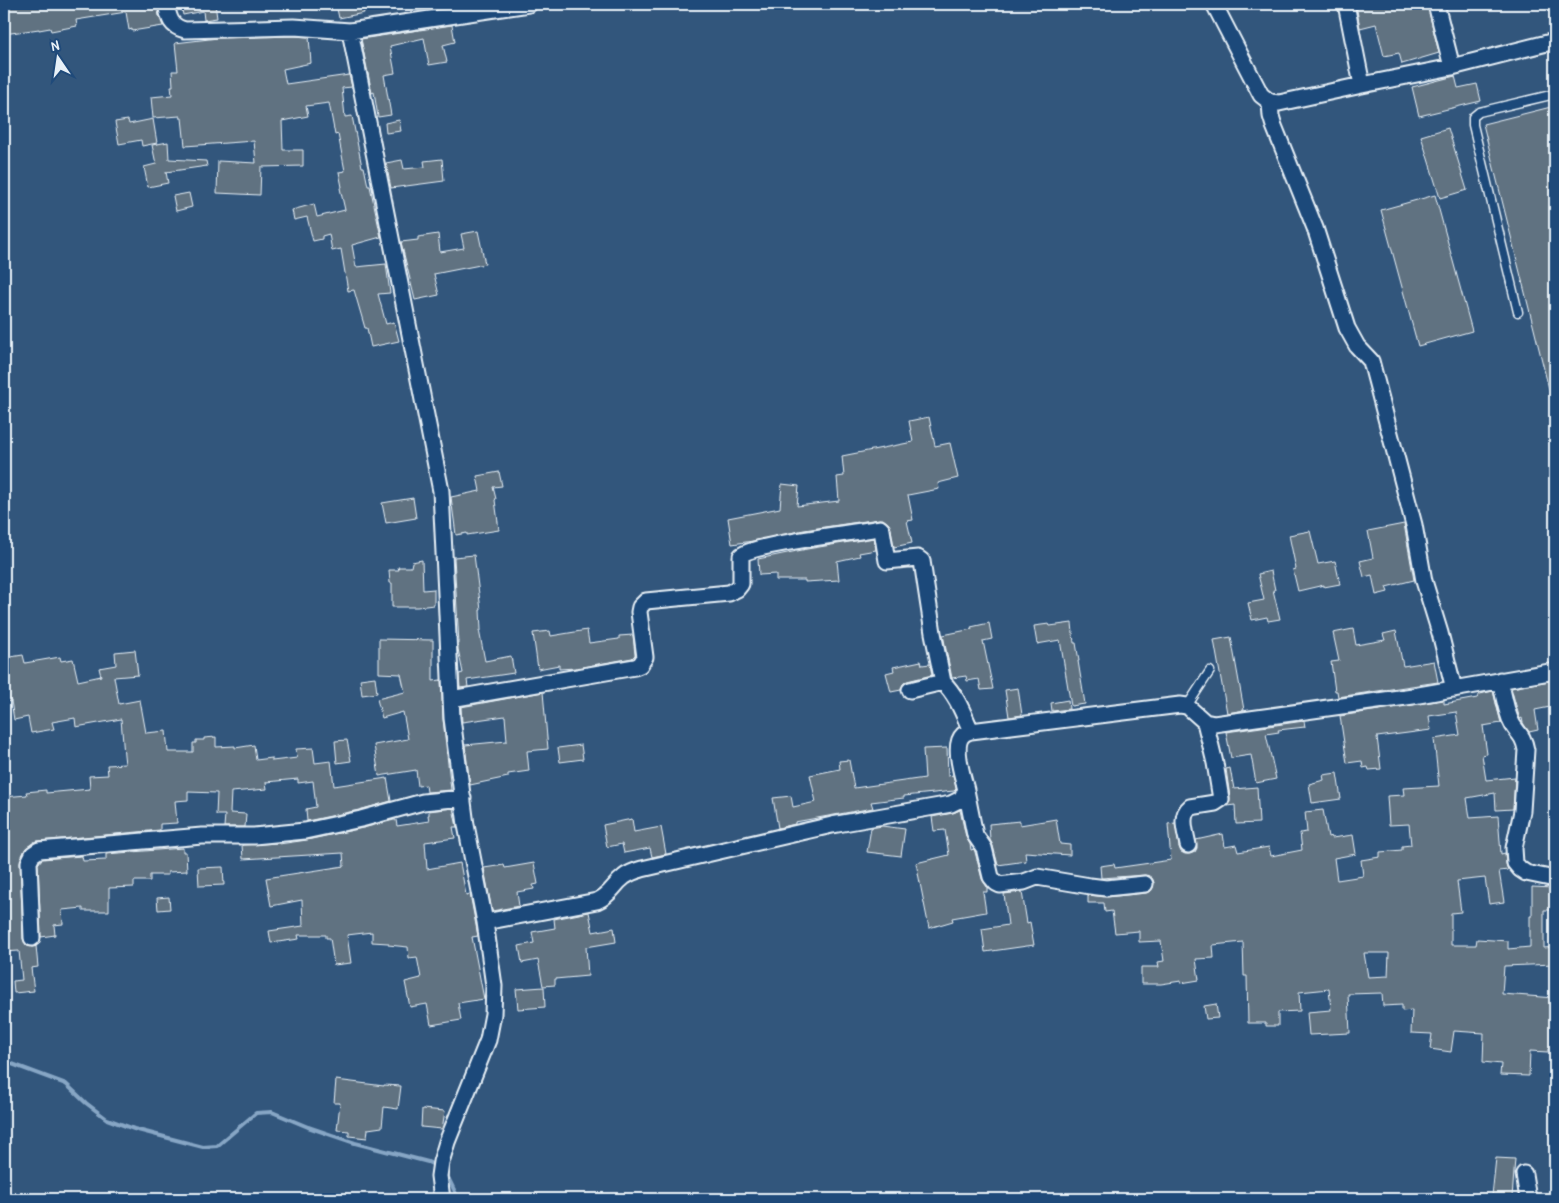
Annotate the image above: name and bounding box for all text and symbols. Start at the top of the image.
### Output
north arrow [32,32,82,82]
text: N [49,35,61,55]

